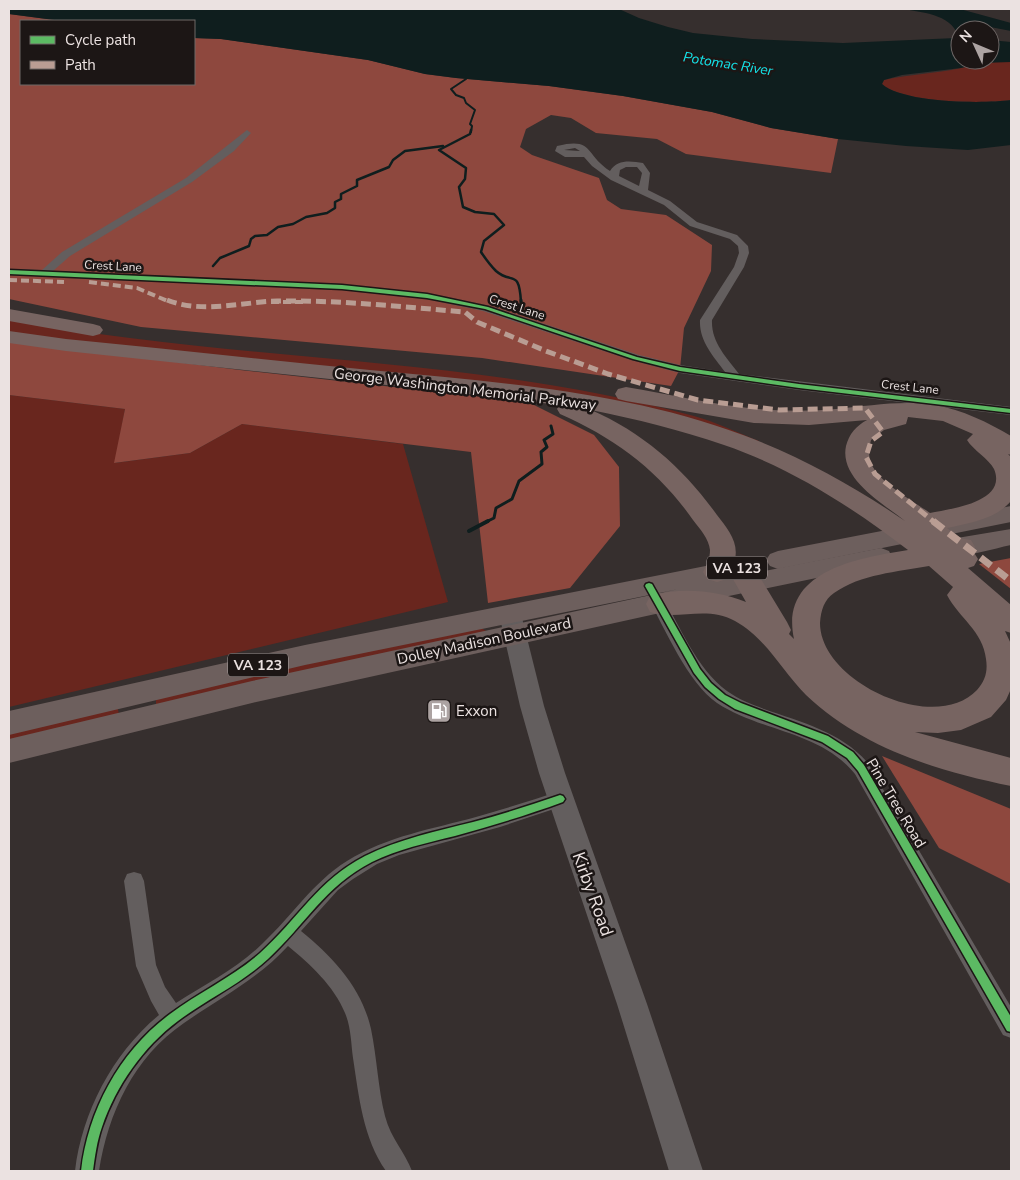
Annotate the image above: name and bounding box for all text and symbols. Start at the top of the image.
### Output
legend [20,20,195,85]
north arrow [950,20,1000,70]
text: N [956,26,976,47]
text: Cycle path [65,30,136,50]
water label: Potomac River [682,48,775,81]
text: Path [65,55,96,75]
street label: Crest Lane [84,256,142,276]
street label: Crest Lane [487,290,547,324]
street label: George Washington Memorial Parkway [333,363,598,415]
street label: Crest Lane [880,376,940,398]
road number: VA 123 [707,556,767,580]
street label: Dolley Madison Boulevard [395,613,573,669]
road number: VA 123 [228,654,288,676]
fuel station icon: Exxon [426,698,452,724]
place label: Exxon [456,701,497,721]
street label: Pine Tree Road [861,754,931,852]
street label: Kirby Road [567,849,619,939]

